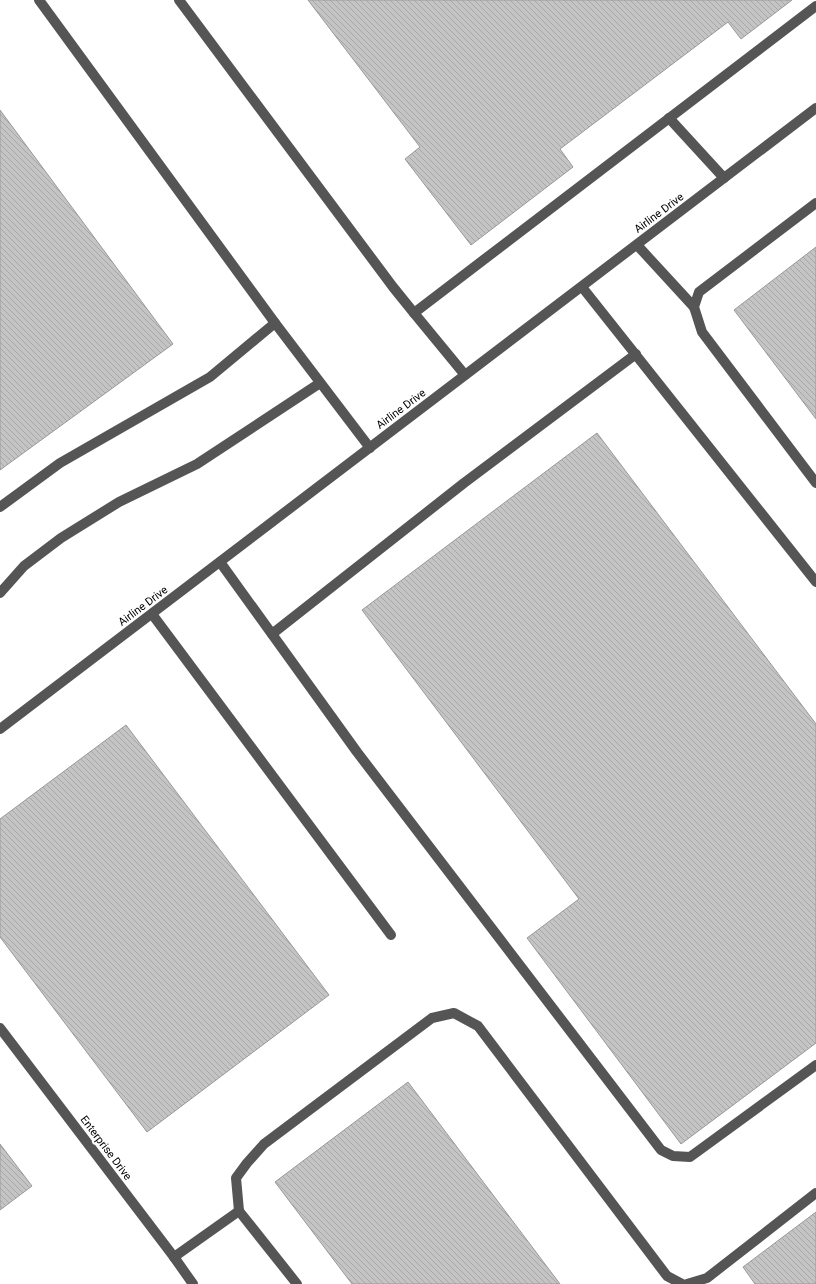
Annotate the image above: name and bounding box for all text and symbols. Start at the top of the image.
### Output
street label: Airline Drive [632,190,686,236]
street label: Airline Drive [374,386,428,432]
street label: Airline Drive [116,583,170,629]
street label: Enterprise Drive [78,1113,134,1183]

